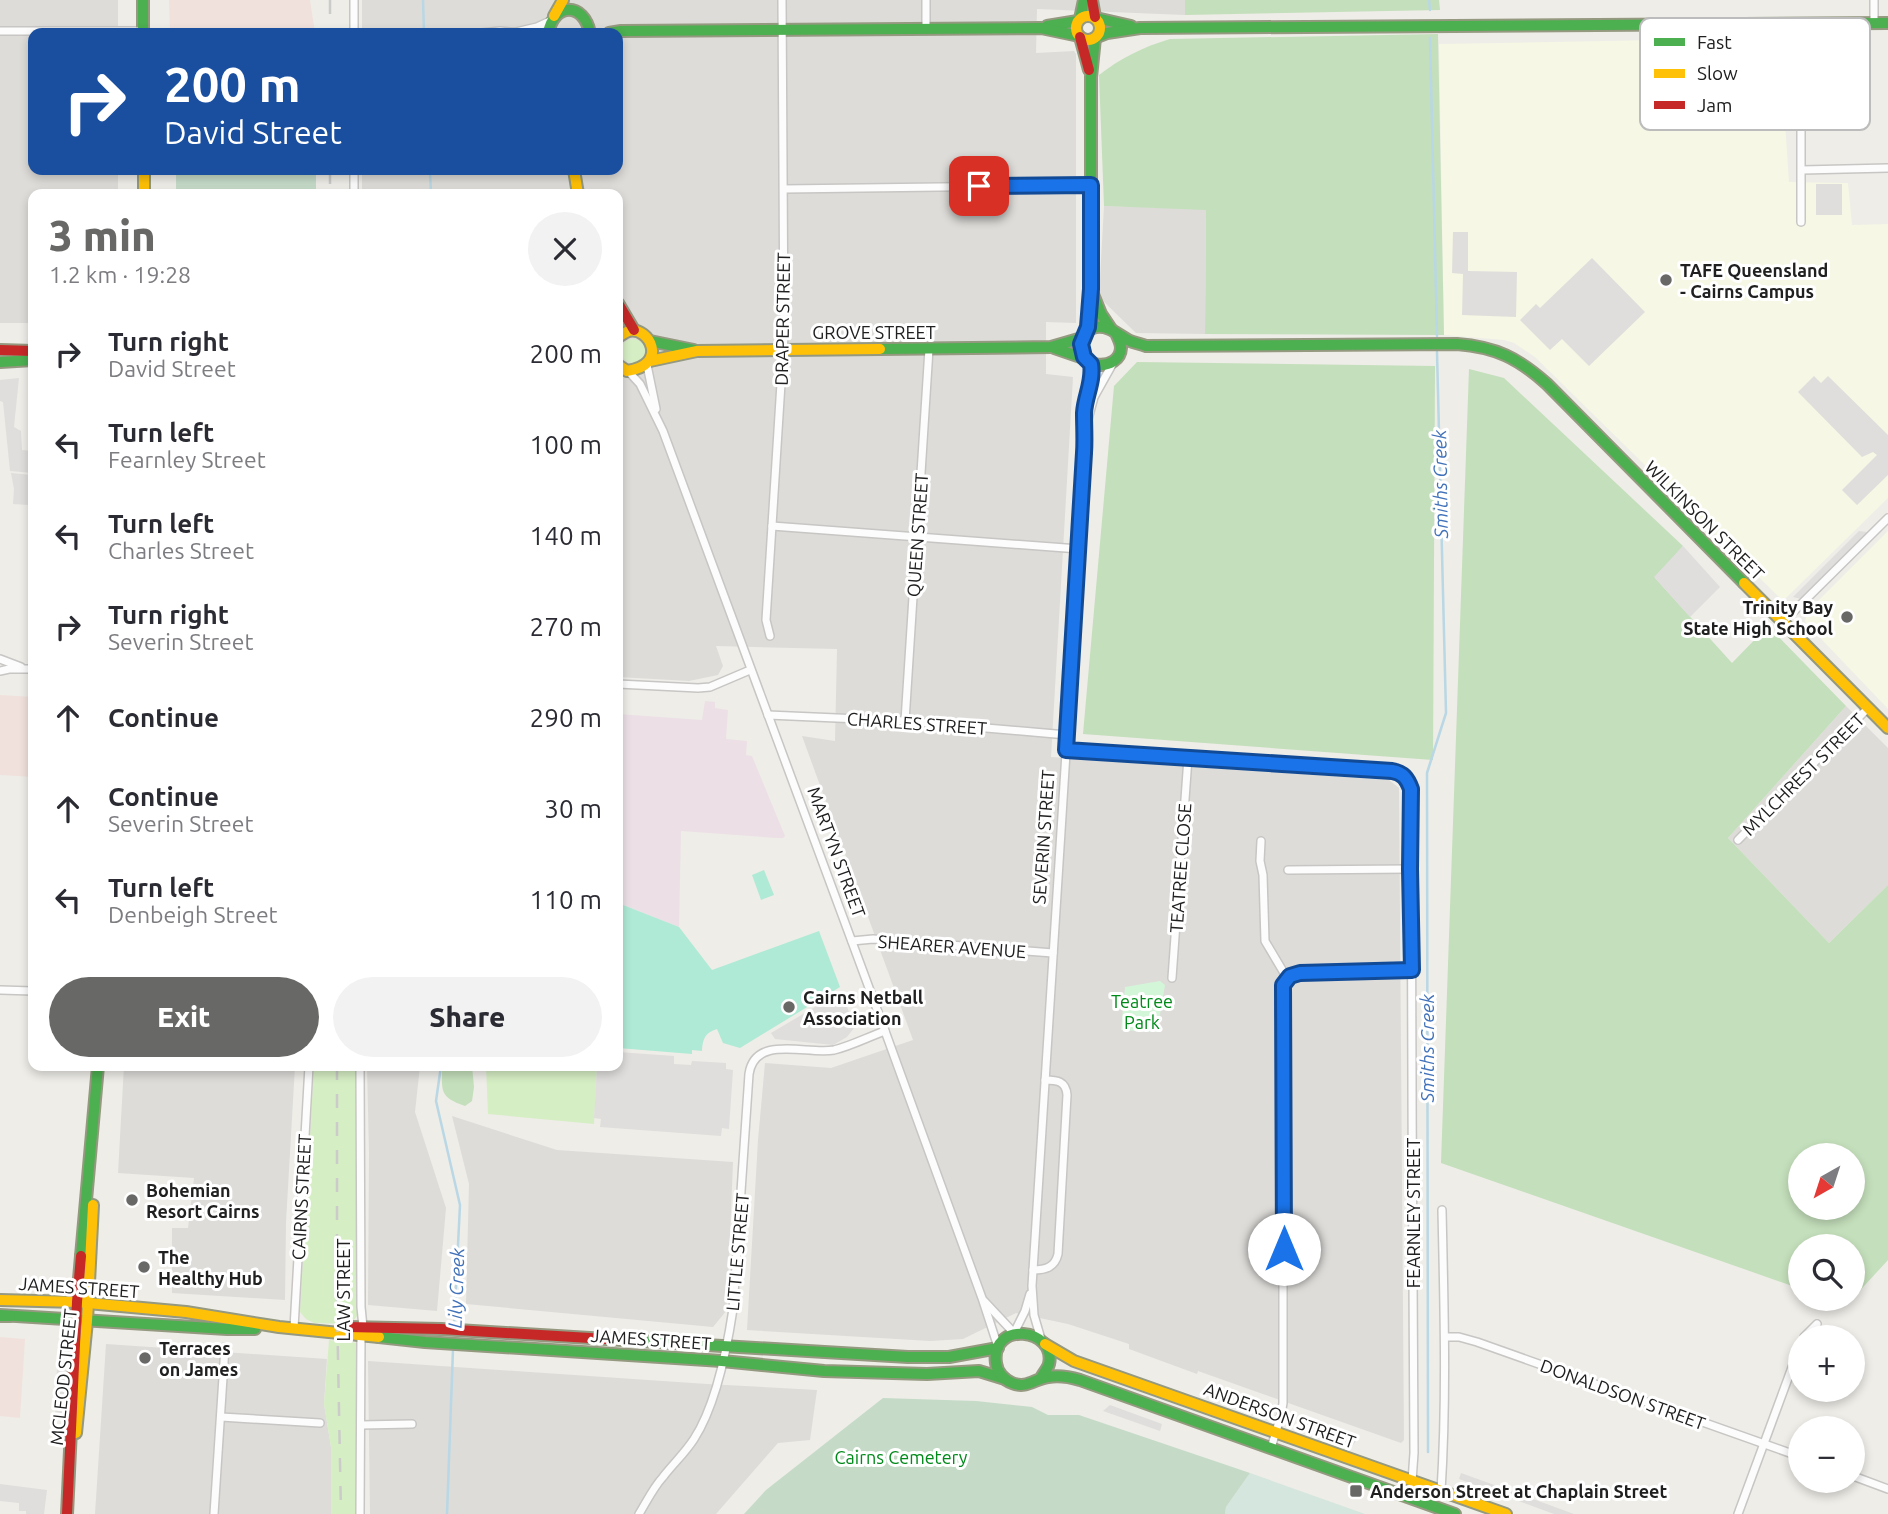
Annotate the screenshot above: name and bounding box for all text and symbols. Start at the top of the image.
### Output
legend [1640,18,1870,130]
text: Fast [1697,31,1732,53]
icon: right [49,56,140,147]
text: 200 m [164,56,301,111]
text: Slow [1697,62,1738,84]
text: Jam [1697,94,1733,116]
text: David Street [164,114,342,150]
pin [949,156,1009,216]
icon: arrive [960,167,998,205]
text: 3 min [49,212,156,259]
button: close [528,212,602,286]
street label: DRAPER STREET [771,252,793,386]
place label: TAFE Queensland - Cairns Campus [1680,260,1828,301]
text: 1.2 km · 19:28 [49,262,191,287]
marker: TAFE Queensland - Cairns Campus [1658,272,1674,288]
street label: GROVE STREET [812,322,936,342]
text: Turn right [108,327,229,356]
icon: right [49,335,87,373]
text: 200 m [530,339,602,368]
text: David Street [108,356,236,381]
text: Turn left [108,418,214,447]
icon: left [49,426,87,464]
water label: Smiths Creek [1428,429,1452,539]
text: 100 m [530,430,602,459]
text: Fearnley Street [108,447,266,472]
street label: WILKINSON STREET [1641,456,1769,584]
street label: QUEEN STREET [903,472,932,598]
text: Turn left [108,509,214,538]
icon: left [49,517,87,555]
text: 140 m [530,521,602,550]
text: Charles Street [108,538,254,563]
place label: Trinity Bay State High School [1683,597,1834,638]
text: Turn right [108,600,229,629]
icon: right [49,608,87,646]
marker: Trinity Bay State High School [1839,609,1855,625]
text: 270 m [530,612,602,641]
text: Severin Street [108,629,254,654]
icon: ahead [49,699,87,737]
text: Continue [108,703,219,732]
text: 290 m [530,703,602,732]
street label: CHARLES STREET [846,708,988,738]
street label: MYLCHREST STREET [1738,709,1868,839]
street label: SEVERIN STREET [1028,769,1058,905]
text: Continue [108,782,219,811]
street label: MARTYN STREET [804,784,870,920]
icon: ahead [49,790,87,828]
text: 30 m [544,794,602,823]
street label: TEATREE CLOSE [1165,803,1195,933]
text: Severin Street [108,811,254,836]
text: Turn left [108,873,214,902]
icon: left [49,881,87,919]
text: 110 m [530,885,602,914]
text: Denbeigh Street [108,902,278,927]
street label: SHEARER AVENUE [877,931,1027,961]
button: Exit [49,977,319,1057]
button: Share [333,977,602,1057]
place label: Cairns Netball Association [803,987,924,1028]
park label: Teatree Park [1111,991,1173,1032]
water label: Smiths Creek [1416,993,1438,1103]
marker: Cairns Netball Association [781,999,797,1015]
street label: CAIRNS STREET [288,1133,314,1261]
street label: FEARNLEY STREET [1403,1138,1423,1288]
north arrow [1788,1143,1866,1220]
map controls [1788,1143,1865,1493]
place label: Bohemian Resort Cairns [146,1180,259,1221]
marker: Bohemian Resort Cairns [124,1192,140,1208]
street label: LITTLE STREET [722,1192,752,1312]
position arrow [1247,1212,1321,1286]
button: search [1788,1234,1865,1311]
street label: LAW STREET [333,1239,353,1341]
place label: The Healthy Hub [158,1247,263,1288]
water label: Lily Creek [444,1247,468,1329]
marker: The Healthy Hub [136,1259,152,1275]
street label: JAMES STREET [18,1273,140,1301]
street label: MCLEOD STREET [46,1308,80,1446]
street label: JAMES STREET [590,1325,712,1353]
button: + [1788,1325,1865,1402]
place label: Terraces on James [159,1338,238,1379]
marker: Terraces on James [137,1350,153,1366]
street label: DONALDSON STREET [1538,1355,1708,1433]
street label: ANDERSON STREET [1201,1378,1359,1452]
button: − [1788,1416,1865,1493]
park label: Cairns Cemetery [834,1447,968,1467]
place label: Anderson Street at Chaplain Street [1370,1481,1667,1501]
marker: Anderson Street at Chaplain Street [1348,1483,1364,1499]

